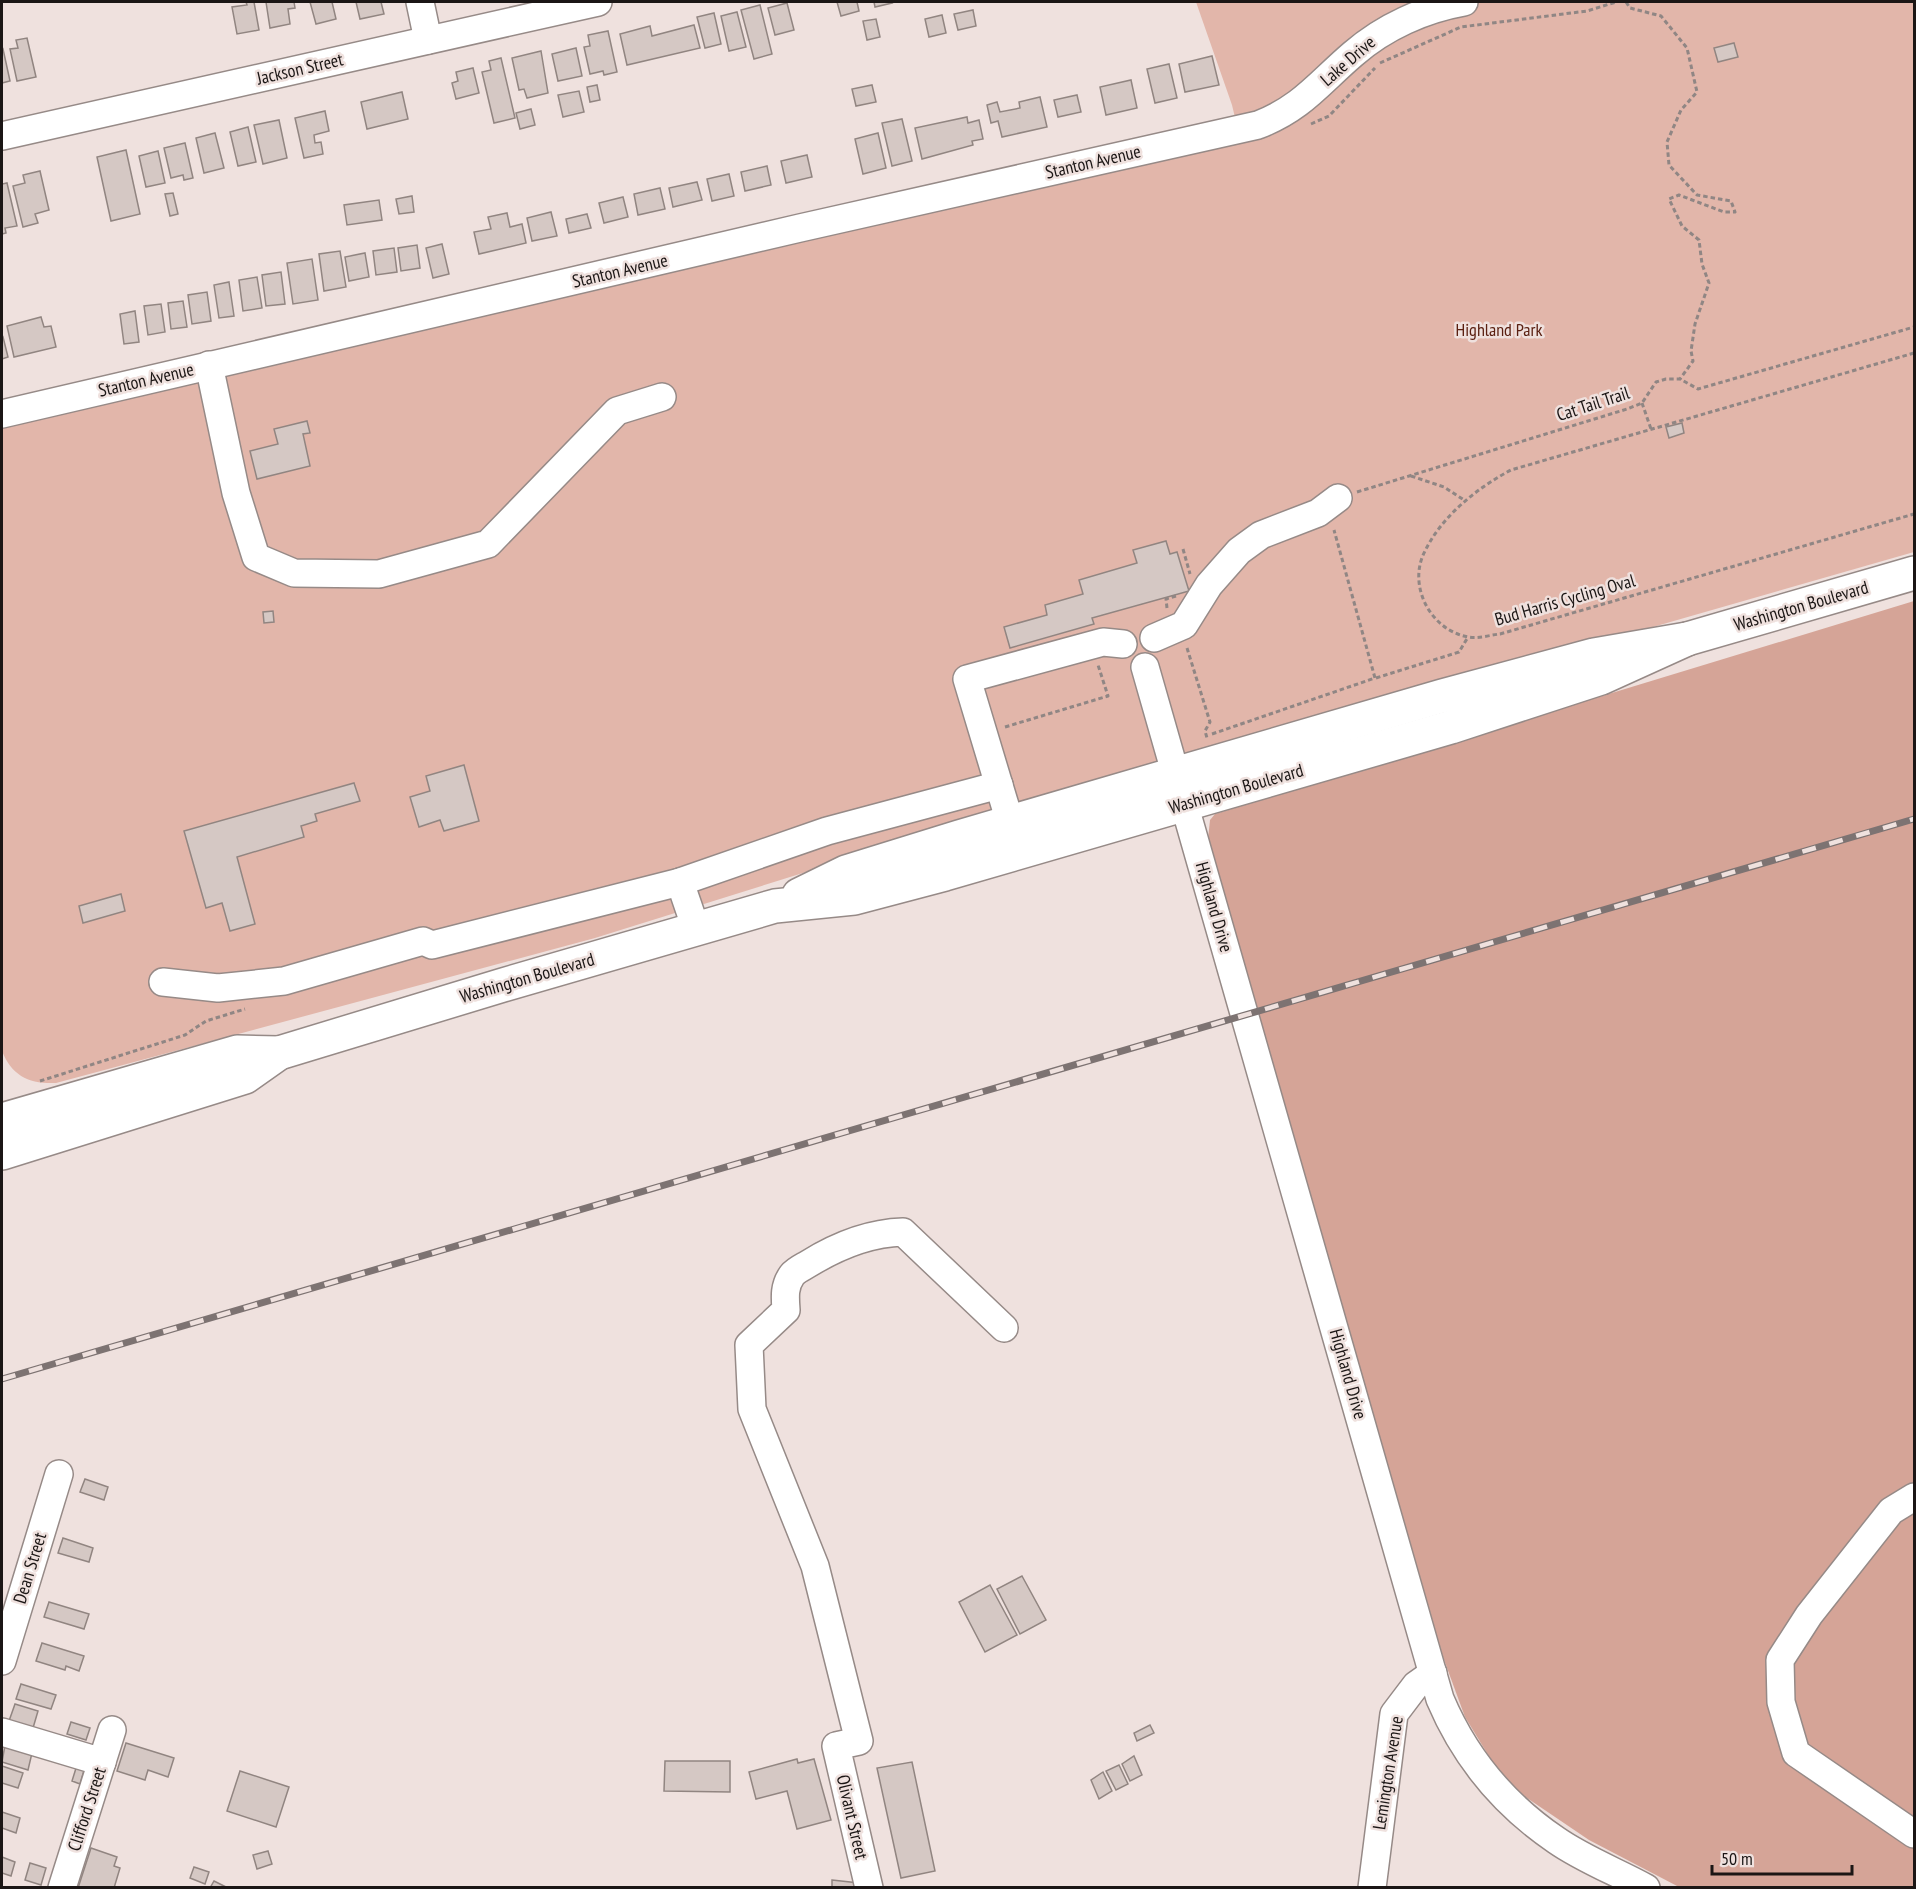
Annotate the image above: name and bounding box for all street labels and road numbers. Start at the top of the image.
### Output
street label: Lake Drive [1316,31,1380,91]
street label: Jackson Street [254,47,345,90]
street label: Stanton Avenue [1043,139,1143,184]
street label: Stanton Avenue [570,248,670,293]
street label: Stanton Avenue [96,357,196,402]
street label: Cat Tail Trail [1553,381,1633,426]
street label: Bud Harris Cycling Oval [1492,568,1638,631]
street label: Washington Boulevard [1731,575,1871,636]
street label: Washington Boulevard [1166,758,1306,819]
street label: Highland Drive [1191,859,1238,955]
street label: Washington Boulevard [457,947,597,1008]
street label: Highland Drive [1325,1326,1372,1422]
street label: Dean Street [8,1530,51,1606]
street label: Lemington Avenue [1367,1714,1408,1831]
street label: Clifford Street [62,1764,111,1854]
street label: Olivant Street [832,1772,873,1861]

